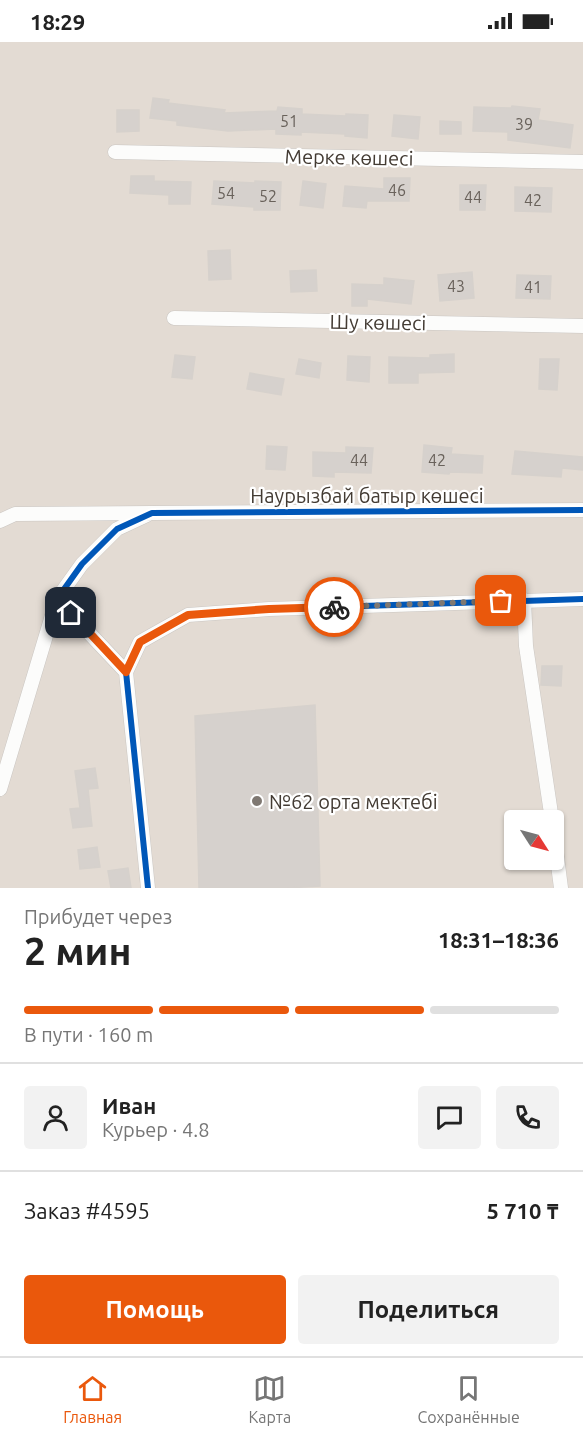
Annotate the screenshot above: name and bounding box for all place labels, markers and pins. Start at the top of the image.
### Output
pin [475,575,526,626]
pin [45,587,96,638]
place label: №62 орта мектебі [269,790,438,813]
marker: №62 орта мектебі [250,794,264,808]

